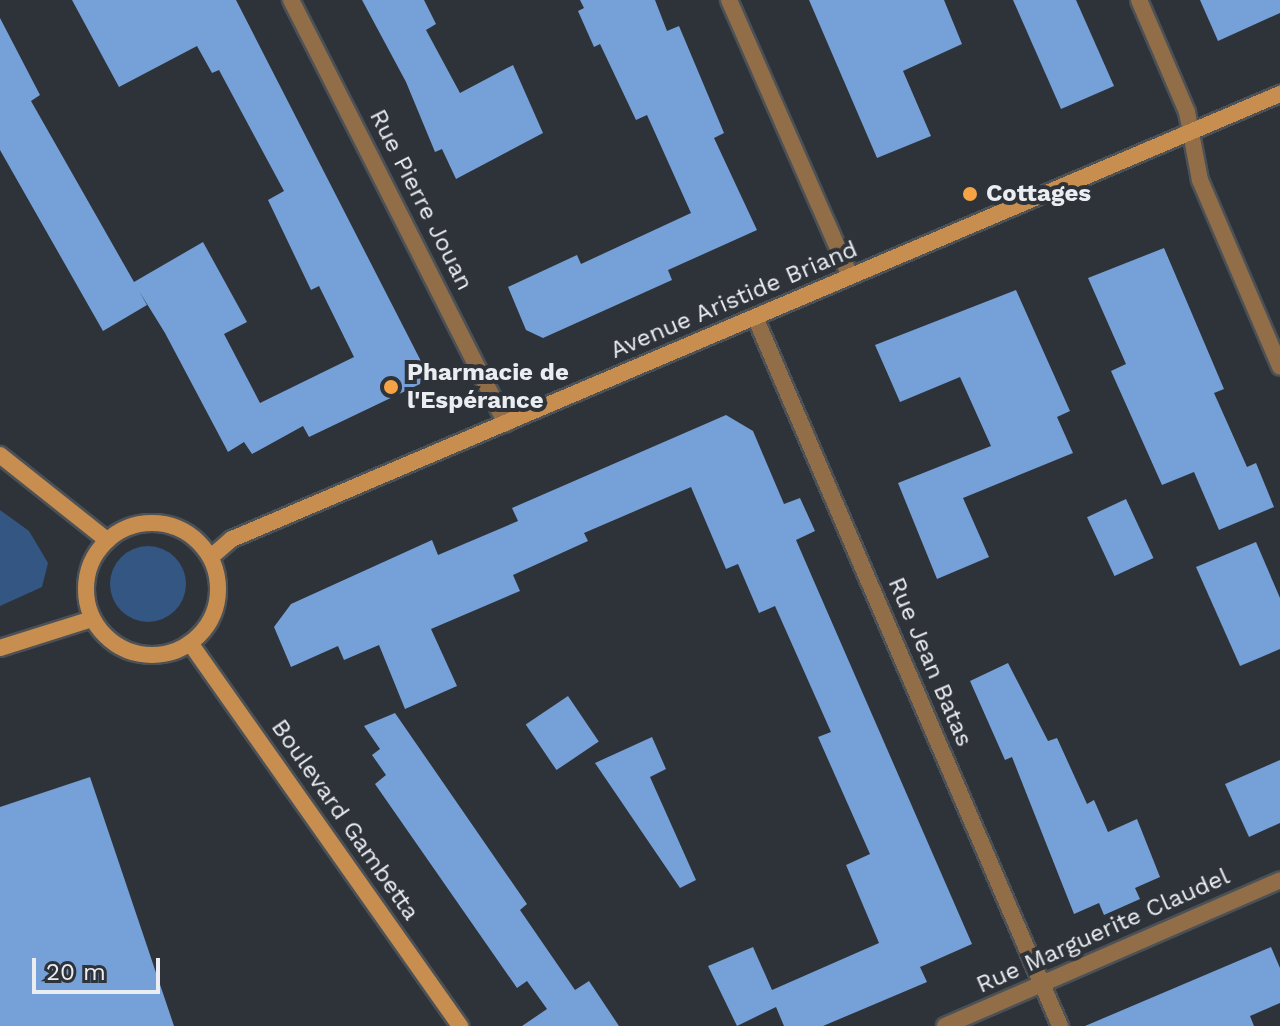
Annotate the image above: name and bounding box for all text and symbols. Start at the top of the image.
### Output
street label: Rue Pierre Jouan [363,105,479,295]
place label: Cottages [986,180,1091,208]
marker: Cottages [961,185,979,203]
street label: Avenue Aristide Briand [606,235,862,365]
place label: Pharmacie de l'Espérance [407,359,569,415]
marker: Pharmacie de l'Espérance [382,378,400,396]
street label: Rue Jean Batas [881,573,979,751]
street label: Boulevard Gambetta [265,714,425,926]
street label: Rue Marguerite Claudel [972,862,1234,1000]
scale bar [36,942,164,992]
text: 20 m [46,958,106,986]

